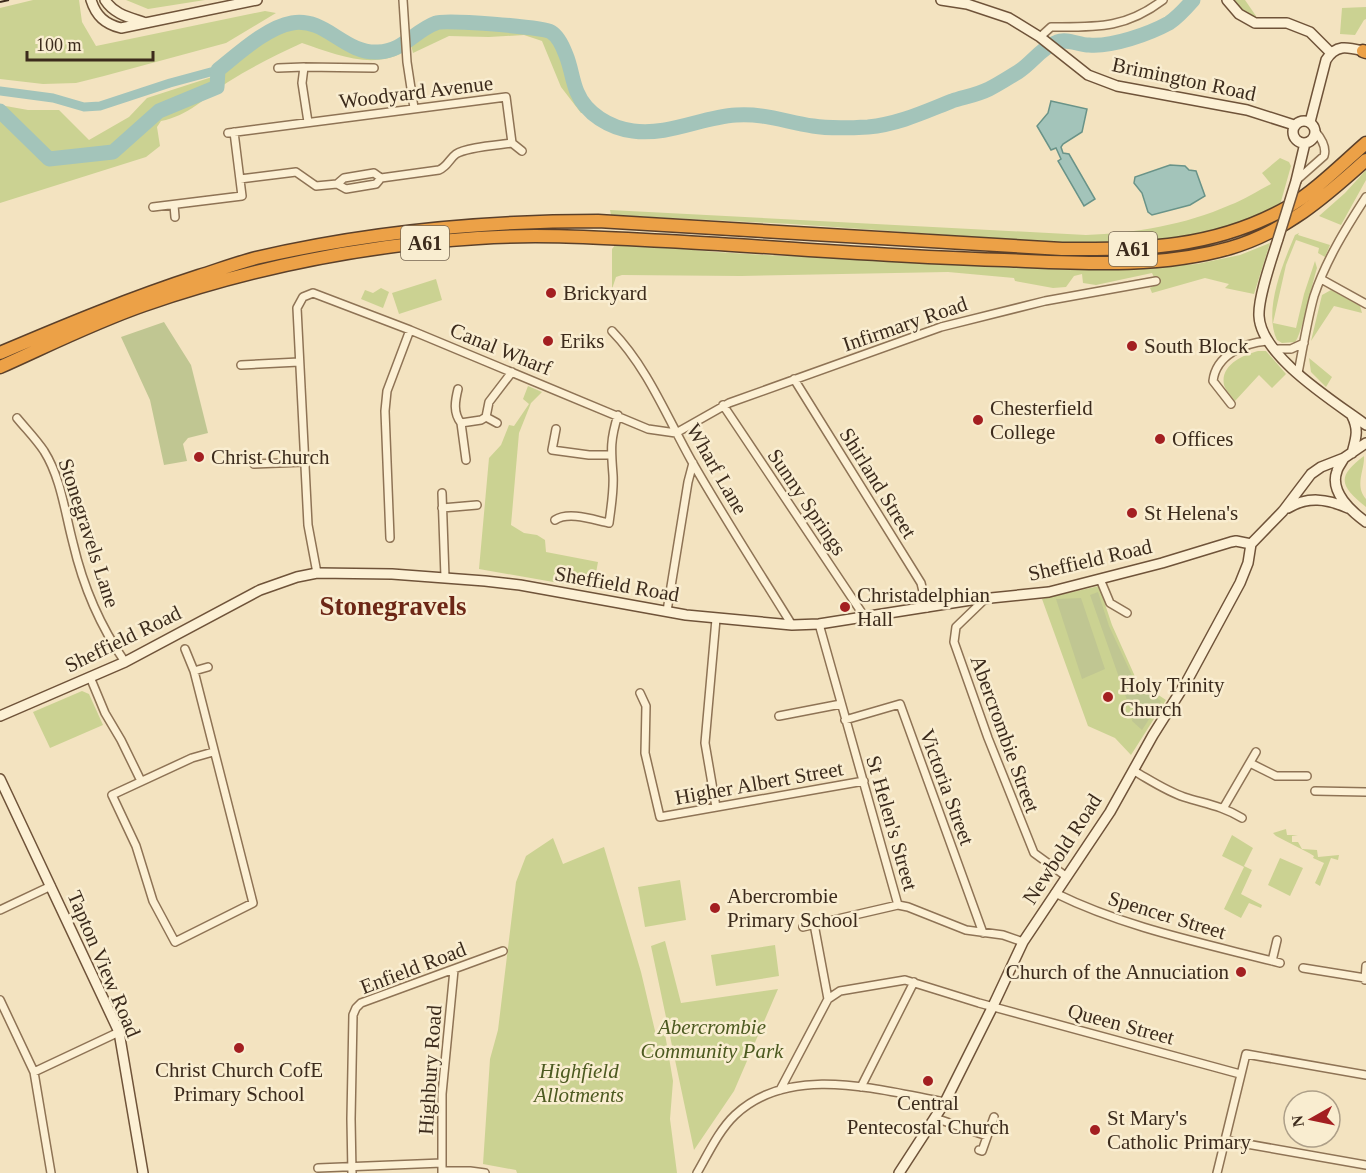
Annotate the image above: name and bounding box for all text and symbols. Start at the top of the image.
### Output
scale bar [27,24,153,62]
text: 100 m [36,35,82,55]
street label: Brimington Road [1110,52,1259,106]
street label: Woodyard Avenue [338,71,494,113]
road number: A61 [401,226,449,260]
road number: A61 [1109,232,1157,266]
place label: Brickyard [563,281,647,305]
marker: Brickyard [544,286,558,300]
street label: Infirmary Road [840,291,971,357]
street label: Canal Wharf [447,318,555,380]
place label: Eriks [560,329,604,353]
marker: Eriks [541,334,555,348]
place label: South Block [1144,334,1249,358]
marker: South Block [1125,339,1139,353]
place label: Chesterfield College [990,396,1093,444]
marker: Chesterfield College [971,413,985,427]
street label: Wharf Lane [681,419,753,519]
street label: Shirland Street [835,423,921,543]
place label: Offices [1172,427,1233,451]
marker: Offices [1153,432,1167,446]
street label: Sunny Springs [763,444,851,560]
place label: Christ Church [211,445,330,469]
marker: Christ Church [192,450,206,464]
street label: Stonegravels Lane [54,455,124,611]
place label: St Helena's [1144,501,1238,525]
marker: St Helena's [1125,506,1139,520]
street label: Sheffield Road [1026,534,1155,586]
street label: Sheffield Road [553,561,682,607]
place label: Christadelphian Hall [857,583,990,631]
district label: Stonegravels [320,591,466,621]
street label: Sheffield Road [61,600,185,677]
marker: Christadelphian Hall [838,600,852,614]
street label: Abercrombie Street [966,652,1045,816]
place label: Holy Trinity Church [1120,673,1225,721]
marker: Holy Trinity Church [1101,690,1115,704]
street label: Victoria Street [915,726,979,848]
street label: St Helen's Street [861,753,923,893]
street label: Higher Albert Street [673,756,845,810]
street label: Newbold Road [1017,789,1107,909]
place label: Abercrombie Primary School [727,884,858,932]
street label: Spencer Street [1105,886,1229,944]
street label: Tapton View Road [62,887,146,1041]
marker: Abercrombie Primary School [708,901,722,915]
street label: Enfield Road [357,937,470,999]
place label: Church of the Annuciation [1006,960,1229,984]
marker: Church of the Annuciation [1234,965,1248,979]
street label: Queen Street [1065,998,1177,1050]
street label: Highbury Road [413,1004,447,1136]
park label: Abercrombie Community Park [641,1015,784,1063]
marker: Christ Church CofE Primary School [232,1041,246,1055]
place label: Christ Church CofE Primary School [155,1058,323,1106]
park label: Highfield Allotments [532,1059,624,1107]
marker: Central Pentecostal Church [921,1074,935,1088]
north arrow [1282,1089,1342,1149]
place label: Central Pentecostal Church [847,1091,1010,1139]
place label: St Mary's Catholic Primary [1107,1106,1252,1154]
text: N [1288,1114,1307,1128]
marker: St Mary's Catholic Primary [1088,1123,1102,1137]

